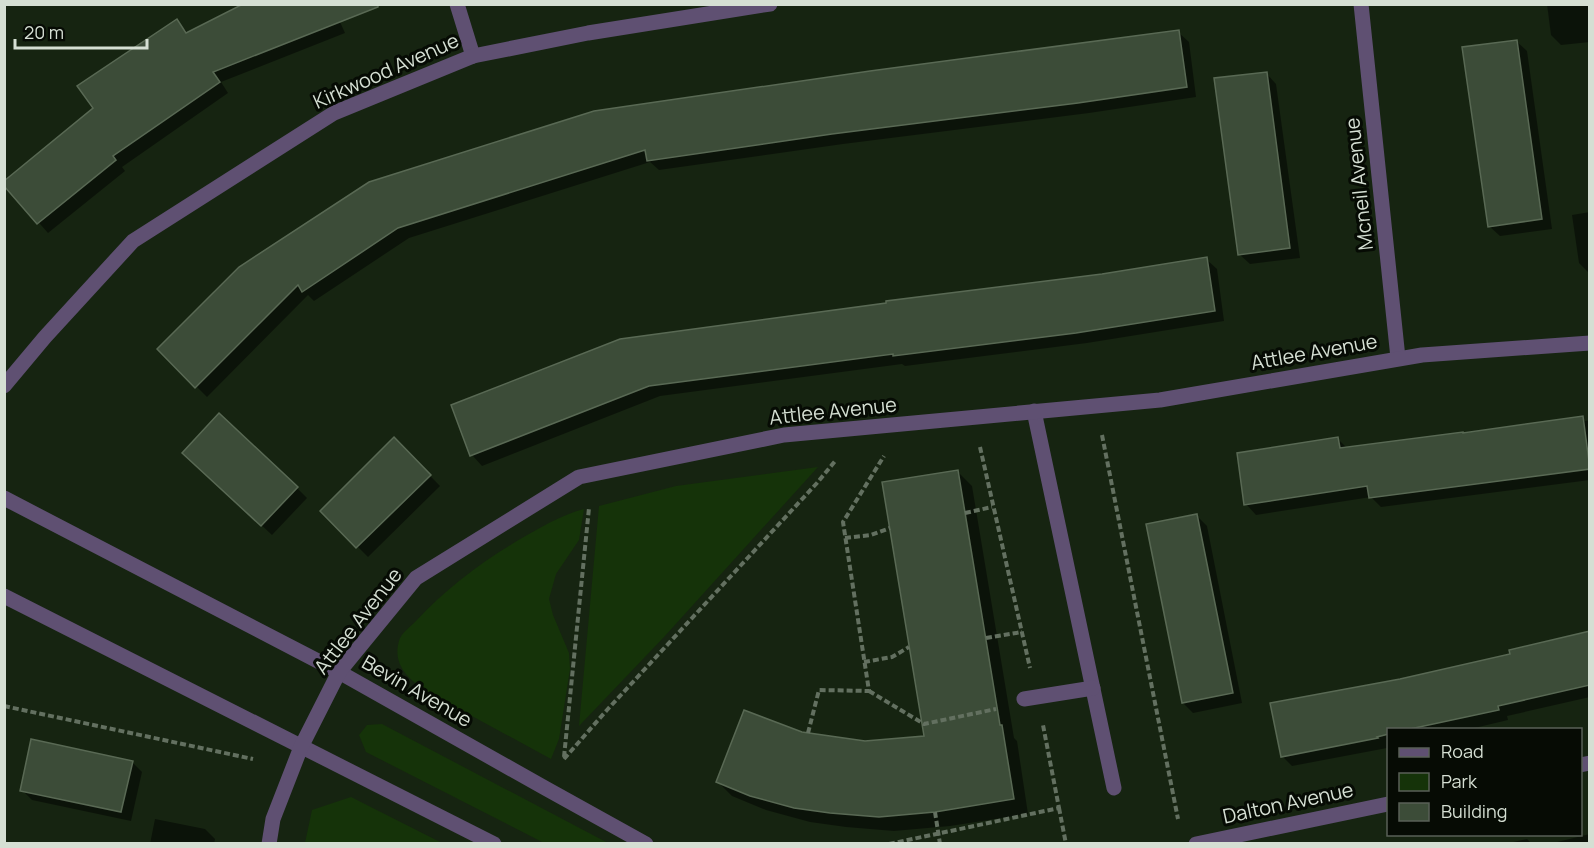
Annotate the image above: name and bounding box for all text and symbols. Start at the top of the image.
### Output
scale bar [15,12,147,50]
text: 20 m [24,20,64,44]
street label: Kirkwood Avenue [309,26,463,115]
street label: Mcneil Avenue [1338,116,1379,252]
street label: Attlee Avenue [1249,327,1379,376]
street label: Attlee Avenue [768,390,898,431]
street label: Attlee Avenue [308,562,408,679]
street label: Bevin Avenue [357,648,477,733]
legend [1387,728,1582,836]
text: Road [1441,739,1484,763]
text: Park [1441,769,1478,793]
street label: Dalton Avenue [1220,775,1356,830]
text: Building [1441,799,1507,823]

